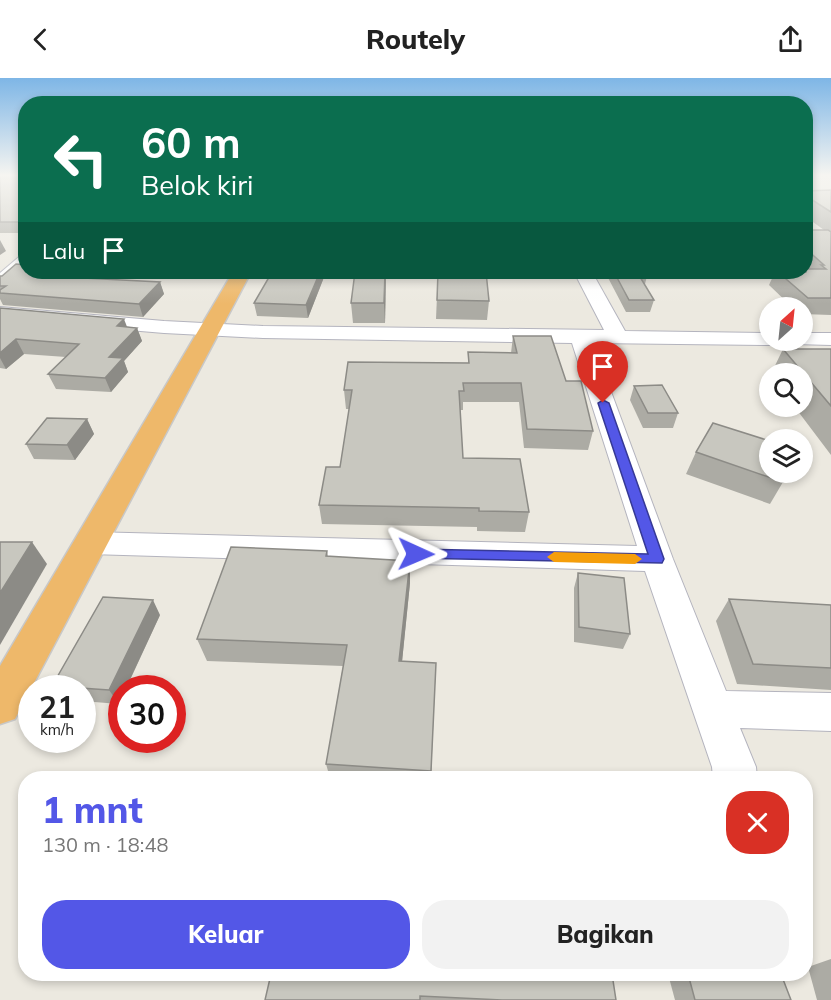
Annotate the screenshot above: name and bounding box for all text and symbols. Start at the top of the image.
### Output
text: Routely [366,22,465,56]
icon: back [24,23,57,56]
icon: share [774,23,807,56]
text: 60 m [141,116,241,169]
icon: left [42,120,120,198]
text: Belok kiri [141,168,253,202]
icon: arrive [97,234,130,267]
text: Lalu [42,237,85,265]
north arrow [759,297,813,351]
map controls [759,297,813,483]
pin [577,341,628,403]
icon: arrive [586,350,619,383]
button: search [759,363,813,417]
button: layers [759,429,813,483]
position arrow [384,522,448,586]
speed limit sign: 30 [108,675,186,753]
text: 21 [39,688,75,726]
text: km/h [40,720,74,739]
text: 1 mnt [42,787,143,832]
button: close [726,791,789,854]
text: 130 m · 18:48 [42,832,168,857]
button: Keluar [42,900,410,969]
button: Bagikan [422,900,789,969]

